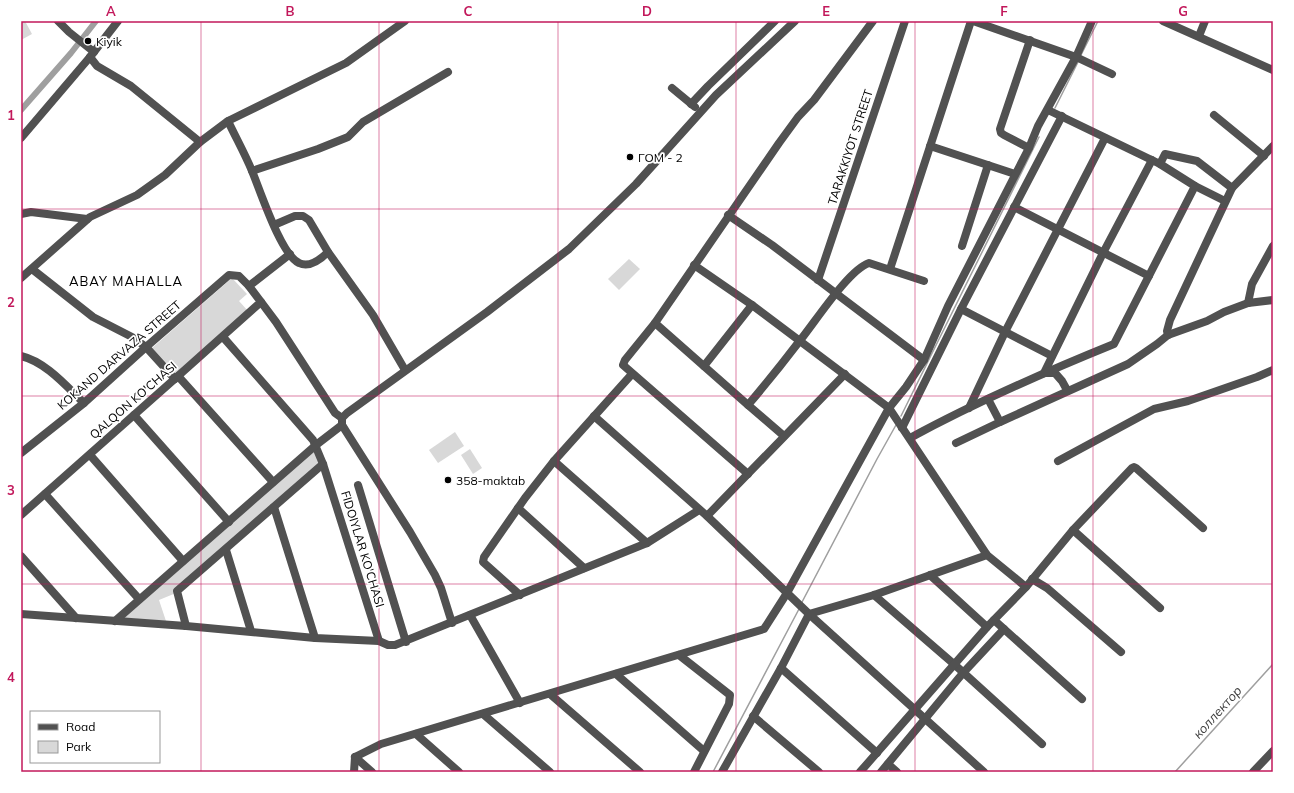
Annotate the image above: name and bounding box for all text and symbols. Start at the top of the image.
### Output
text: A [106,3,116,19]
text: B [286,3,295,19]
text: C [464,3,473,19]
text: D [642,3,652,19]
text: E [822,3,830,19]
text: F [1000,3,1008,19]
text: G [1178,3,1188,19]
place label: Kiyik [96,34,123,49]
marker: Kiyik [83,36,93,46]
street label: TARAKKIYOT STREET [824,87,876,207]
text: 1 [7,107,15,123]
place label: ГОМ - 2 [638,150,683,165]
marker: ГОМ - 2 [625,152,635,162]
district label: ABAY MAHALLA [69,273,183,289]
text: 2 [7,294,15,310]
street label: KOKAND DARVAZA STREET [54,297,184,413]
street label: QALQON KO'CHASI [86,358,180,442]
place label: 358-maktab [456,473,525,488]
marker: 358-maktab [443,475,453,485]
text: 3 [7,482,15,498]
street label: FIDOIYLAR KO'CHASI [338,489,388,609]
text: 4 [7,669,15,685]
water label: коллектор [1189,682,1245,742]
legend [30,711,160,763]
text: Road [66,719,95,734]
text: Park [66,739,92,754]

